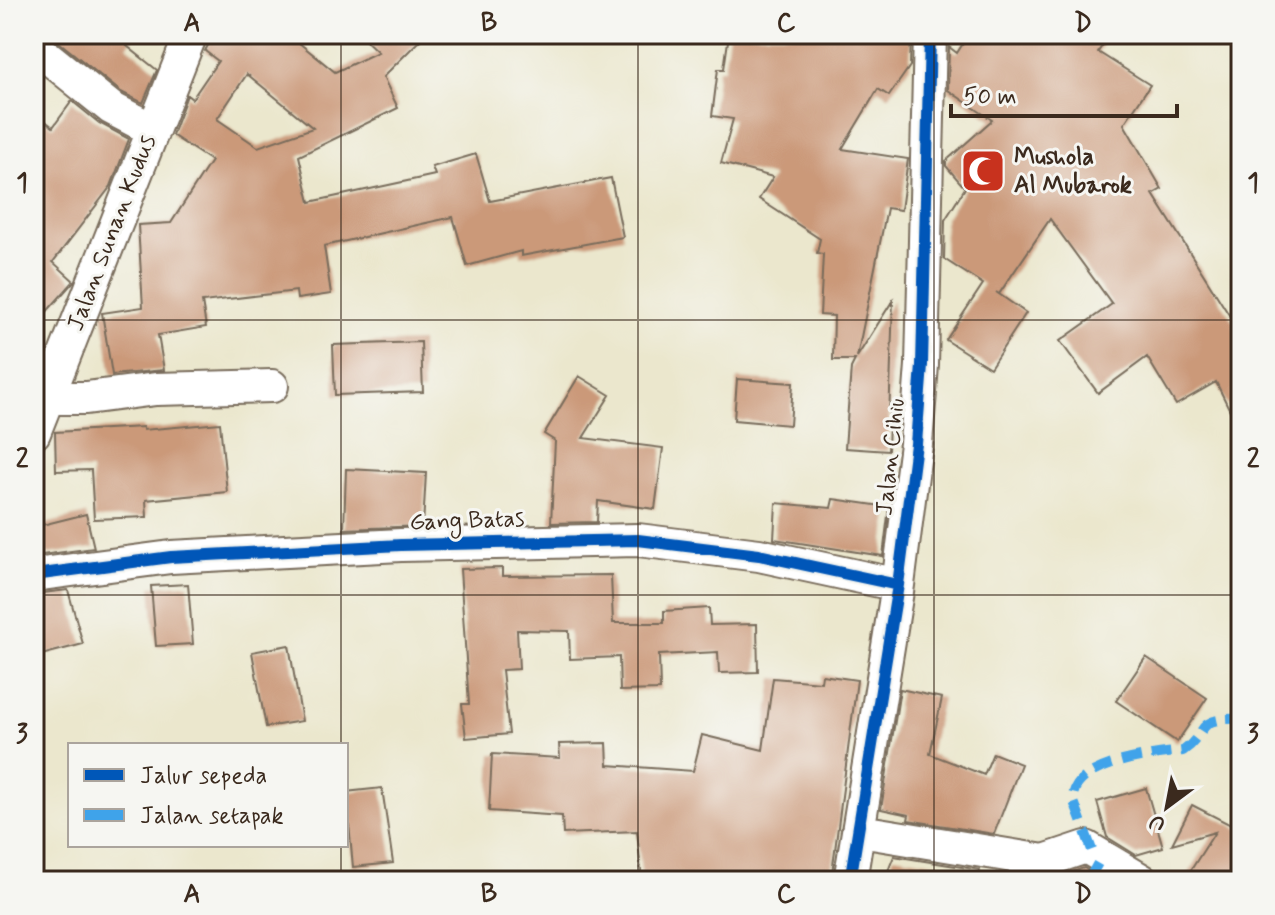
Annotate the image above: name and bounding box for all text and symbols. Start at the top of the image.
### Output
text: A [183,7,201,41]
text: B [481,7,497,41]
text: C [777,7,796,41]
text: D [1074,7,1092,41]
scale bar [951,68,1177,118]
text: 50 m [963,82,1017,113]
street label: Jalan Sunan Kudus [60,131,164,335]
place label: Mushola Al Mubarok [1014,142,1132,201]
mosque icon: Mushola Al Mubarok [959,147,1007,195]
text: 1 [16,167,28,201]
text: 1 [1247,167,1259,201]
street label: Jalan Cihiu [869,397,913,517]
text: 2 [16,443,29,477]
text: 2 [1247,443,1260,477]
street label: Gang Batas [409,504,525,540]
text: 3 [16,718,28,752]
text: 3 [1247,718,1259,752]
legend [68,743,348,847]
text: Jalur sepeda [140,761,267,792]
north arrow [1127,767,1207,847]
text: Jalan setapak [140,801,284,832]
text: U [1144,807,1171,838]
text: A [183,878,201,912]
text: B [481,878,497,912]
text: C [777,878,796,912]
text: D [1074,878,1092,912]

